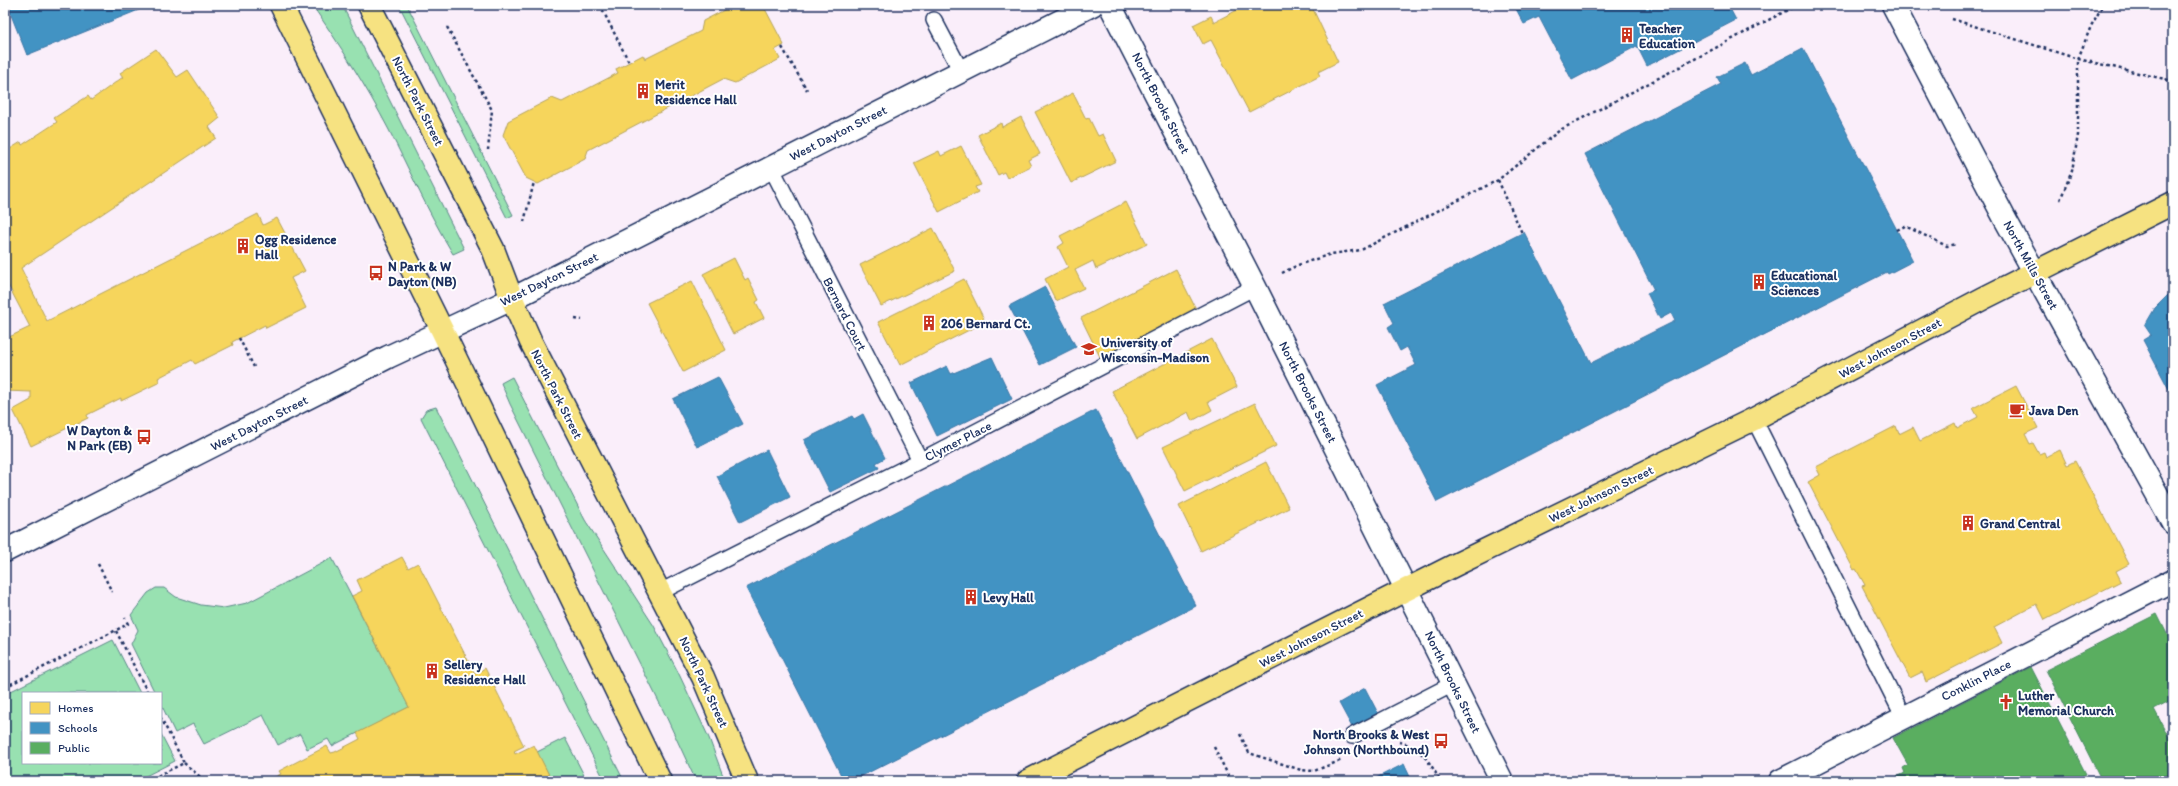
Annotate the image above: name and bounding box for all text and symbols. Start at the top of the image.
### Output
place label: Teacher Education [1638,21,1696,51]
building icon: Teacher Education [1618,26,1636,44]
street label: North Brooks Street [1129,50,1193,156]
street label: North Park Street [389,54,447,148]
place label: Merit Residence Hall [655,77,737,107]
building icon: Merit Residence Hall [634,82,652,100]
street label: West Dayton Street [787,102,889,164]
street label: North Mills Street [2000,218,2062,312]
place label: Ogg Residence Hall [255,232,336,262]
building icon: Ogg Residence Hall [234,237,252,255]
street label: West Dayton Street [498,249,601,309]
place label: N Park & W Dayton (NB) [388,259,457,290]
bus stop icon: N Park & W Dayton (NB) [367,264,385,282]
place label: Educational Sciences [1771,268,1837,298]
building icon: Educational Sciences [1750,273,1768,291]
street label: Bernard Court [820,275,870,353]
building icon: 206 Bernard Ct. [920,314,938,332]
street label: West Johnson Street [1836,314,1944,381]
place label: 206 Bernard Ct. [941,316,1030,331]
place label: University of Wisconsin-Madison [1101,335,1210,365]
street label: North Brooks Street [1276,339,1340,445]
school or university icon: University of Wisconsin-Madison [1080,340,1098,358]
street label: North Park Street [528,347,586,441]
street label: West Dayton Street [208,392,310,454]
cafe icon: Java Den [2008,401,2026,419]
place label: Java Den [2028,403,2080,418]
street label: Clymer Place [922,418,994,464]
place label: W Dayton & N Park (EB) [67,423,133,454]
bus stop icon: W Dayton & N Park (EB) [135,428,153,446]
street label: West Johnson Street [1546,462,1656,526]
building icon: Grand Central [1959,514,1977,532]
place label: Grand Central [1980,516,2060,531]
building icon: Levy Hall [962,588,980,606]
place label: Levy Hall [983,590,1034,606]
street label: West Johnson Street [1257,605,1365,671]
street label: North Brooks Street [1422,629,1484,736]
street label: North Park Street [676,634,732,730]
street label: Conklin Place [1939,656,2013,704]
place label: Sellery Residence Hall [444,657,526,687]
building icon: Sellery Residence Hall [423,662,441,680]
place label: Luther Memorial Church [2018,688,2115,718]
legend [22,692,162,764]
church icon: Luther Memorial Church [1997,693,2015,711]
text: Homes [58,701,94,715]
text: Schools [58,721,97,735]
place label: North Brooks & West Johnson (Northbound) [1303,727,1429,758]
bus stop icon: North Brooks & West Johnson (Northbound) [1432,732,1450,750]
text: Public [58,741,90,755]

